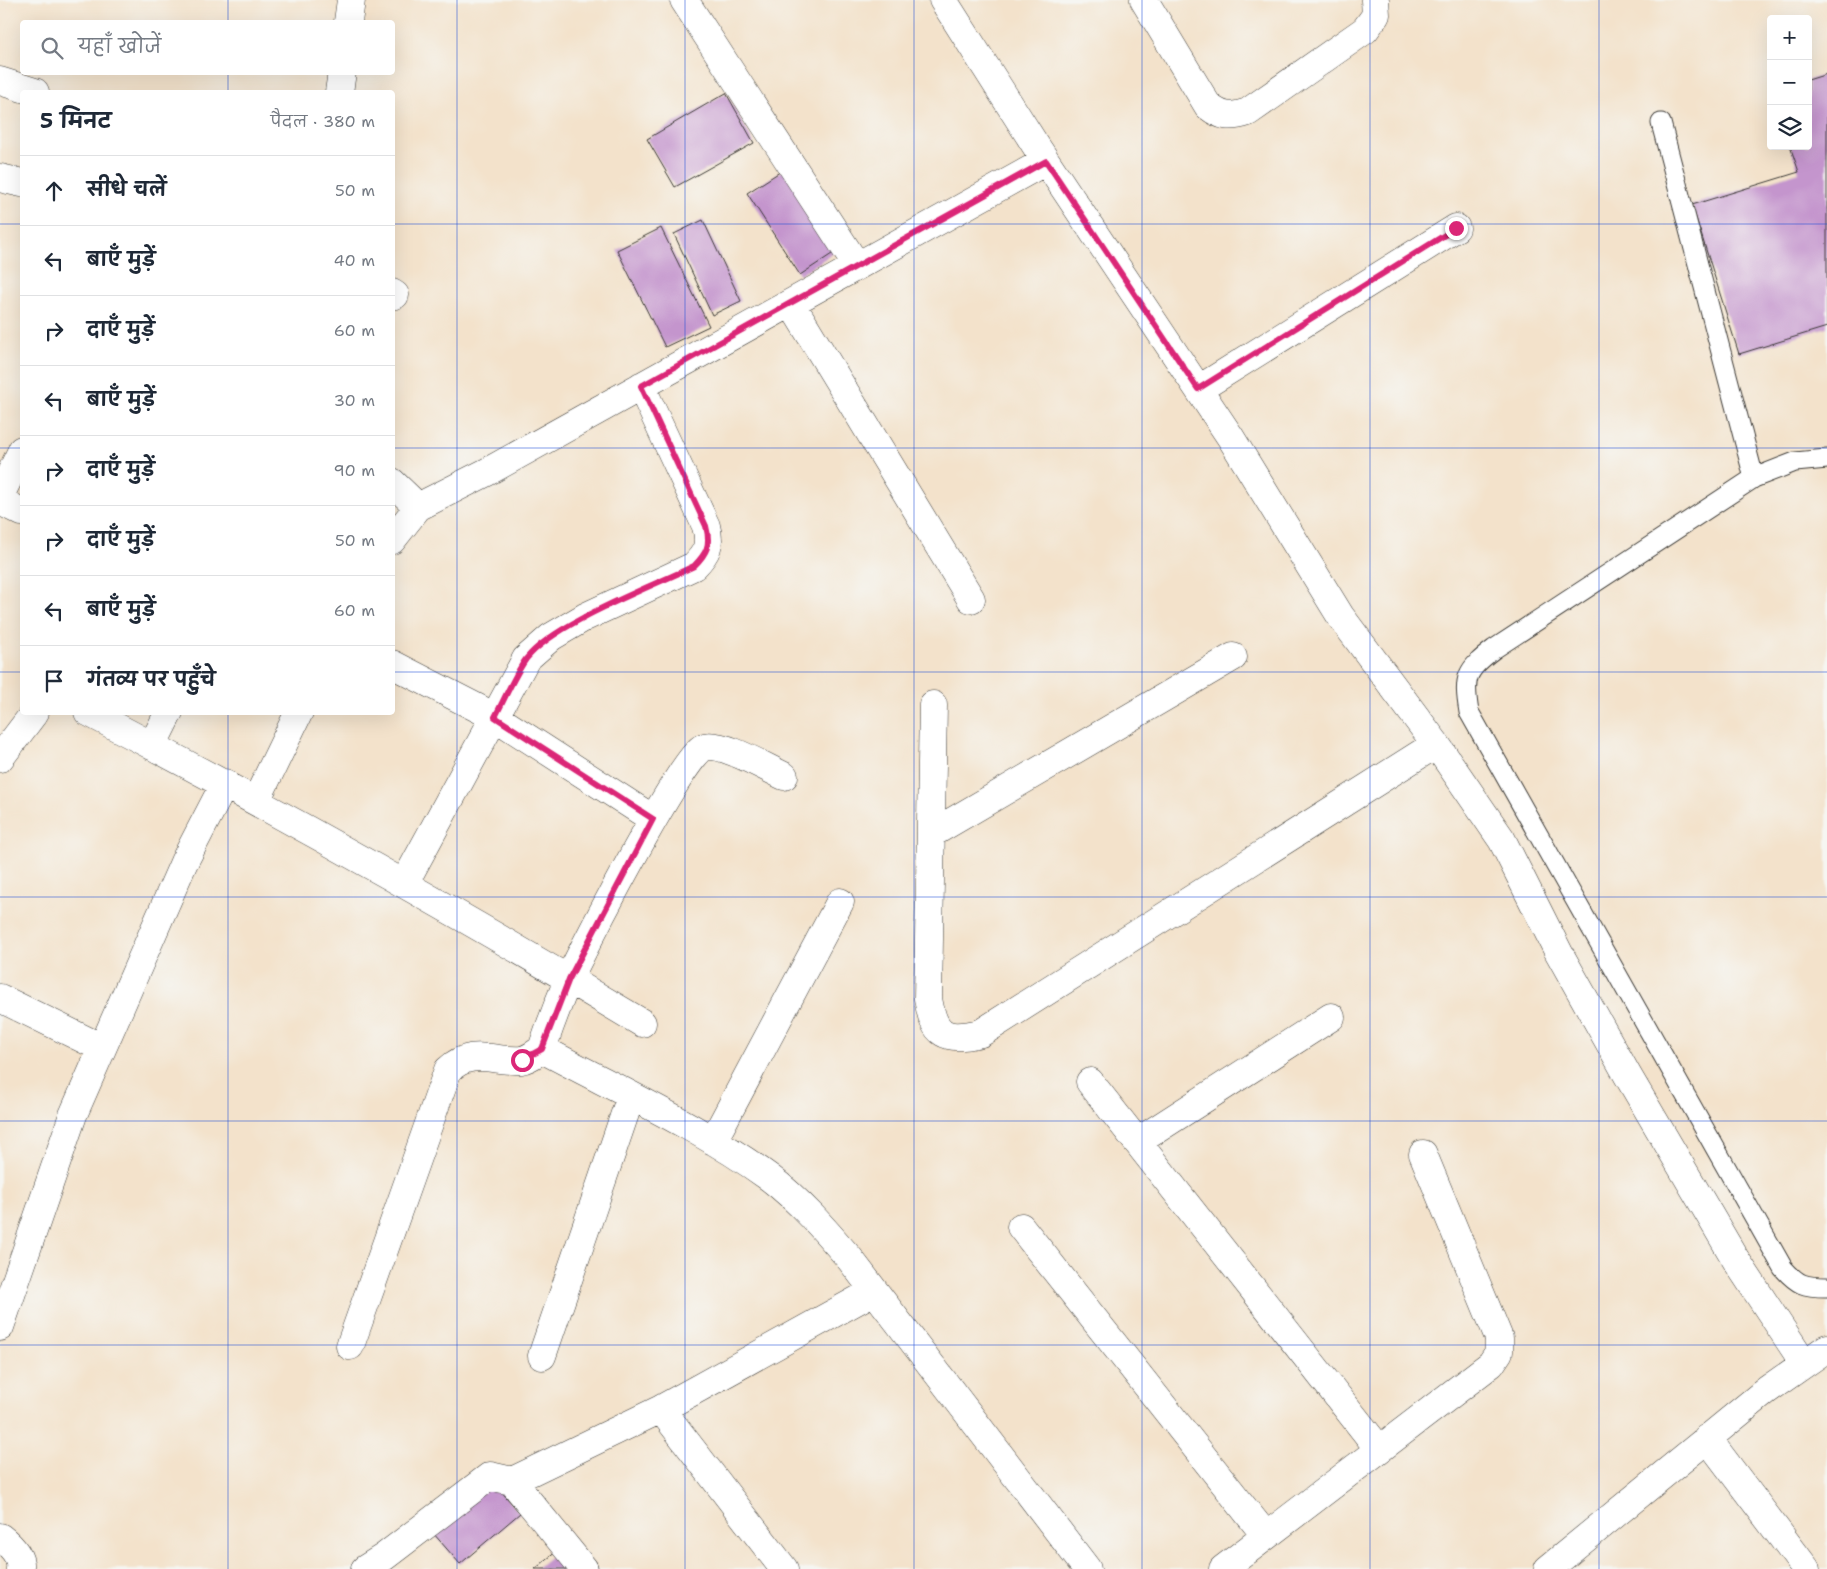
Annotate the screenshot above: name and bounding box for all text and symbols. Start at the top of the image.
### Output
map controls [1767,15,1812,150]
button: + [1767,15,1812,60]
search box [20,20,395,75]
icon: search [38,34,66,62]
text: यहाँ खोजें [78,34,161,59]
button: − [1767,60,1812,105]
button: layers [1767,105,1812,150]
text: 5 मिनट [40,107,111,135]
text: पैदल · 380 m [271,111,375,132]
icon: ahead [40,177,68,205]
text: सीधे चलें [87,177,166,202]
text: 50 m [335,180,375,201]
route end [1445,217,1468,240]
icon: left [40,247,68,275]
text: बाएँ मुड़ें [87,247,155,272]
text: 40 m [333,250,375,271]
icon: right [40,317,68,345]
text: दाएँ मुड़ें [87,317,155,342]
text: 60 m [334,320,375,341]
icon: left [40,387,68,415]
text: बाएँ मुड़ें [87,387,155,412]
text: 30 m [334,390,375,411]
icon: right [40,457,68,485]
text: दाएँ मुड़ें [87,457,155,482]
text: 90 m [334,460,375,481]
icon: right [40,527,68,555]
text: दाएँ मुड़ें [87,527,155,552]
text: 50 m [335,530,375,551]
icon: left [40,597,68,625]
text: बाएँ मुड़ें [87,597,155,622]
text: 60 m [334,600,375,621]
icon: arrive [40,667,68,695]
text: गंतव्य पर पहुँचे [87,667,216,692]
route start [511,1049,534,1072]

